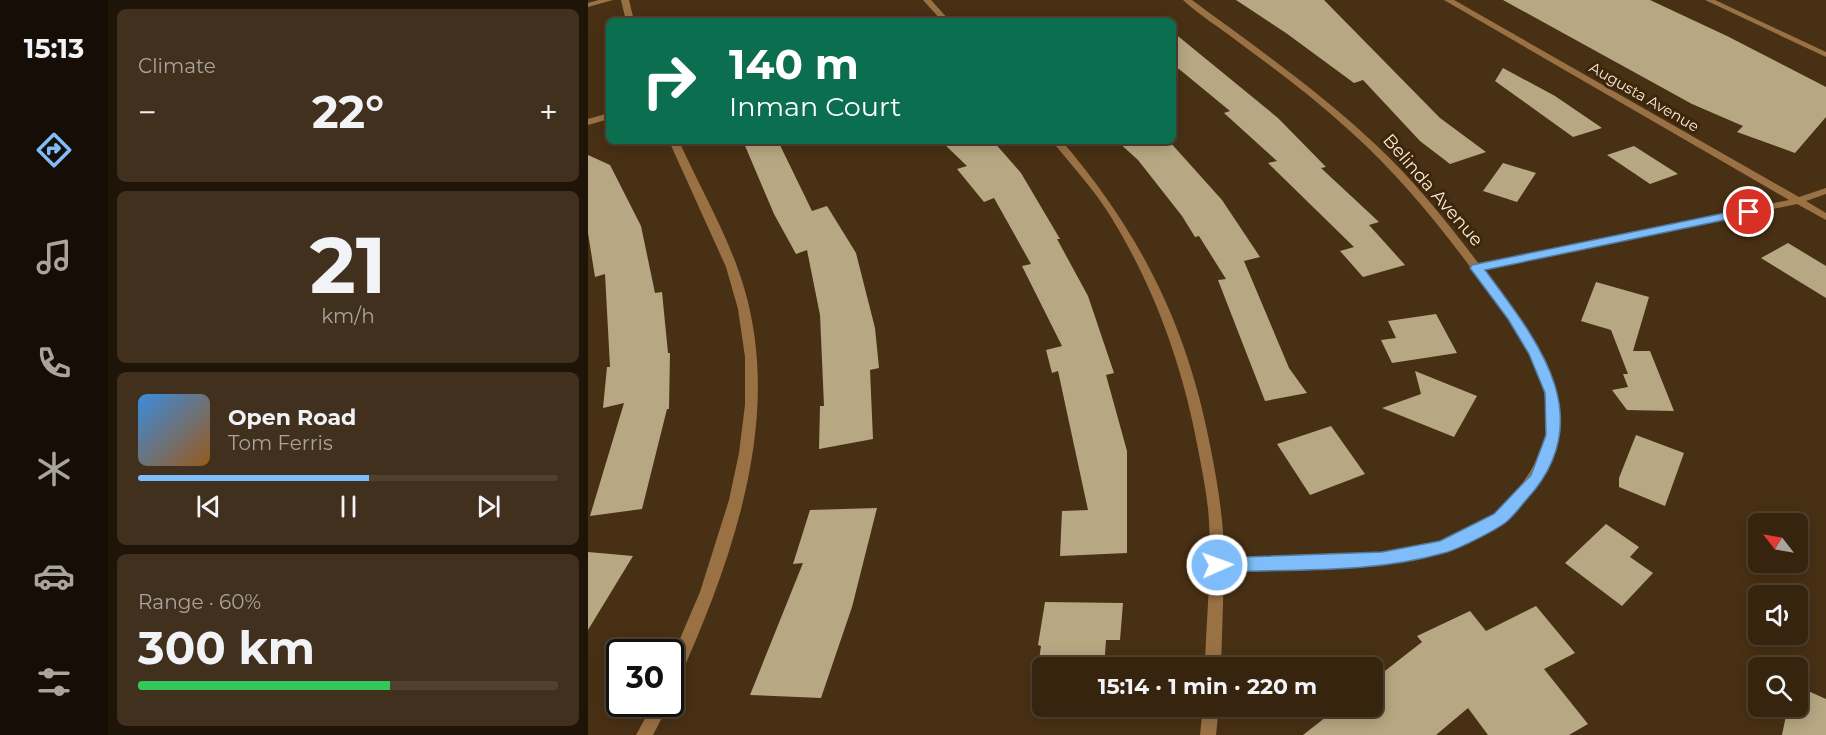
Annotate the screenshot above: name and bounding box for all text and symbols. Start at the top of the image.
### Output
text: 15:13 [24,32,84,65]
text: 140 m [729,38,859,90]
icon: right [630,42,708,120]
text: Climate [138,54,216,78]
street label: Augusta Avenue [1586,57,1702,136]
text: 22° [312,84,384,139]
text: Inman Court [729,90,901,123]
text: − [138,92,157,132]
text: + [539,92,558,132]
icon: directions [33,129,75,171]
street label: Belinda Avenue [1378,129,1488,251]
pin [1723,186,1774,237]
icon: arrive [1732,195,1765,228]
text: 21 [310,217,386,313]
icon: music [33,236,75,278]
text: km/h [321,304,375,328]
icon: phone [33,342,75,384]
text: Open Road [228,404,356,431]
text: Tom Ferris [228,431,333,455]
icon: climate [33,448,75,490]
icon: previous [192,490,225,523]
icon: pause [332,490,365,523]
icon: next [472,490,505,523]
north arrow [1748,513,1808,573]
map controls [1748,513,1808,717]
position arrow [1185,533,1249,597]
icon: car [33,555,75,597]
button: sound [1748,585,1808,645]
text: Range · 60% [138,590,261,614]
text: 300 km [138,620,315,675]
speed limit sign: 30 [606,639,684,717]
button: search [1748,657,1808,717]
icon: filters [33,661,75,703]
text: 15:14 · 1 min · 220 m [1098,673,1317,700]

